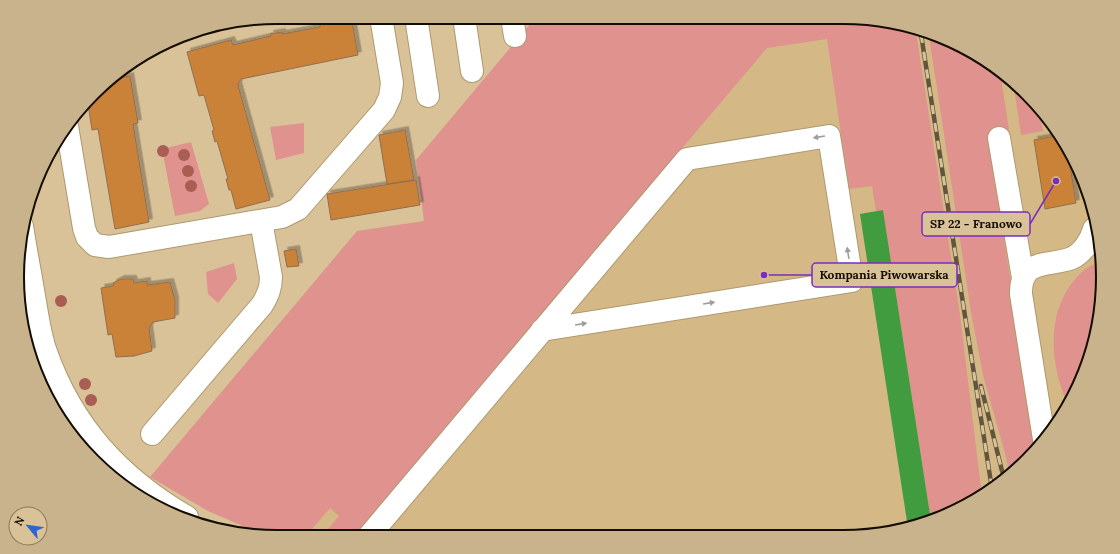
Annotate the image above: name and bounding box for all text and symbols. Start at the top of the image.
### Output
one-way arrow [813,135,825,141]
callout: SP 22 - Franowo [922,212,1030,236]
text: SP 22 - Franowo [930,216,1022,231]
one-way arrow [845,247,851,260]
callout: Kompania Piwowarska [812,263,957,287]
text: Kompania Piwowarska [819,267,949,282]
one-way arrow [703,300,715,306]
one-way arrow [575,321,587,327]
north arrow [8,506,48,546]
text: N [11,514,28,528]

